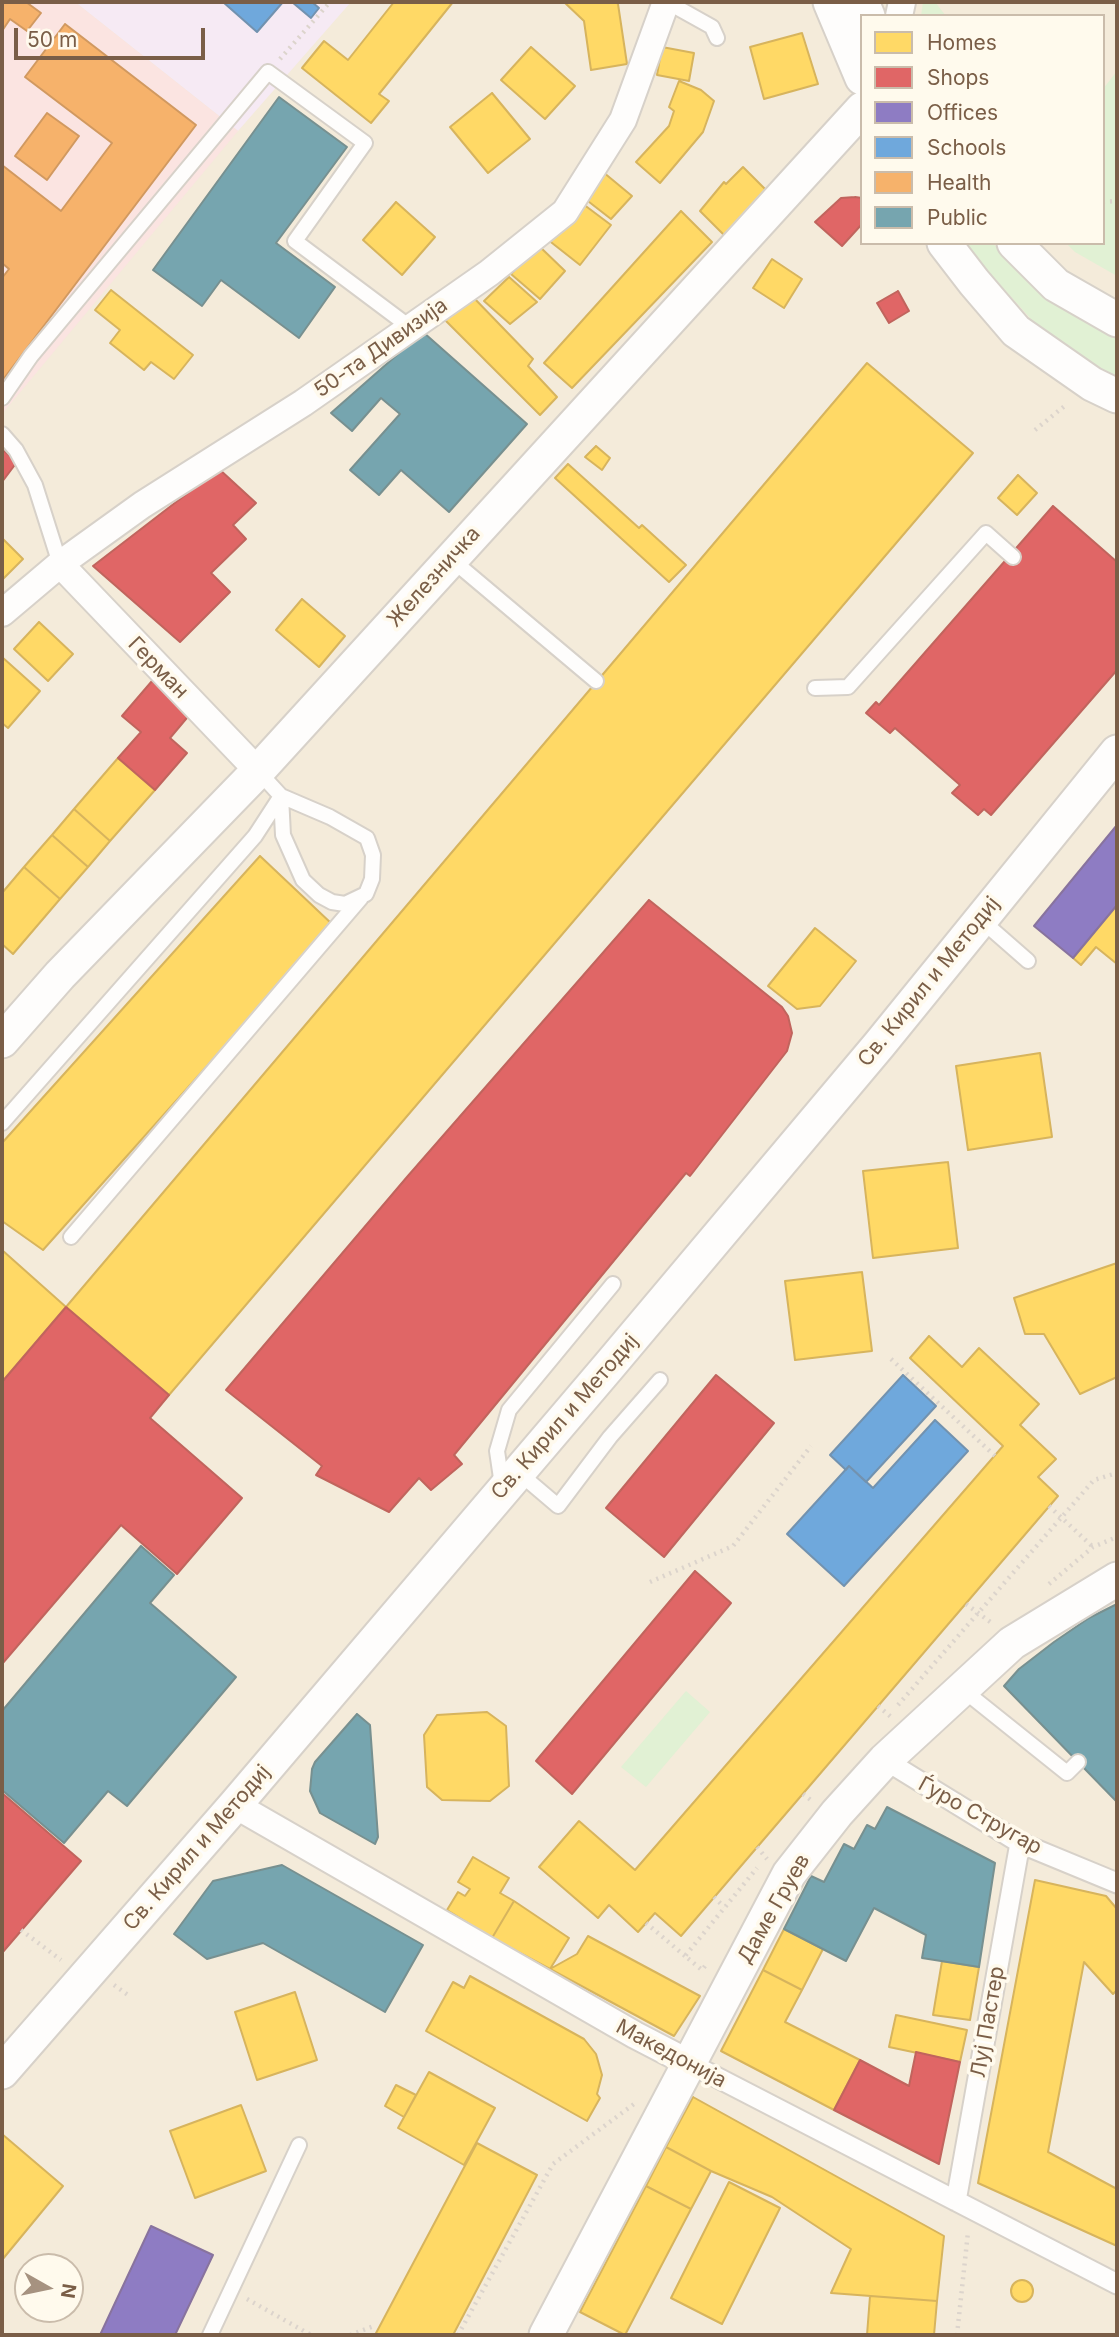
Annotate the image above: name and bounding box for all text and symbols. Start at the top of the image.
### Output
scale bar [18,14,208,58]
legend [860,14,1105,245]
text: 50 m [27,27,77,52]
text: Homes [927,30,997,55]
text: Shops [927,65,989,90]
text: Offices [927,100,998,125]
text: Schools [927,135,1006,160]
text: Health [927,170,992,195]
text: Public [927,205,988,230]
street label: 50-та Дивизија [310,293,452,403]
street label: Железничка [382,522,486,632]
street label: Герман [123,632,193,704]
street label: Св. Кирил и Методиј [853,892,1005,1072]
street label: Св. Кирил и Методиј [486,1329,644,1505]
street label: Св. Кирил и Методиј [118,1760,276,1936]
street label: Ѓуро Стругар [914,1772,1046,1860]
street label: Даме Груев [733,1850,815,1968]
street label: Луј Пастер [966,1964,1010,2080]
street label: Македонија [611,2014,731,2094]
north arrow [14,2253,84,2323]
text: N [56,2282,81,2300]

